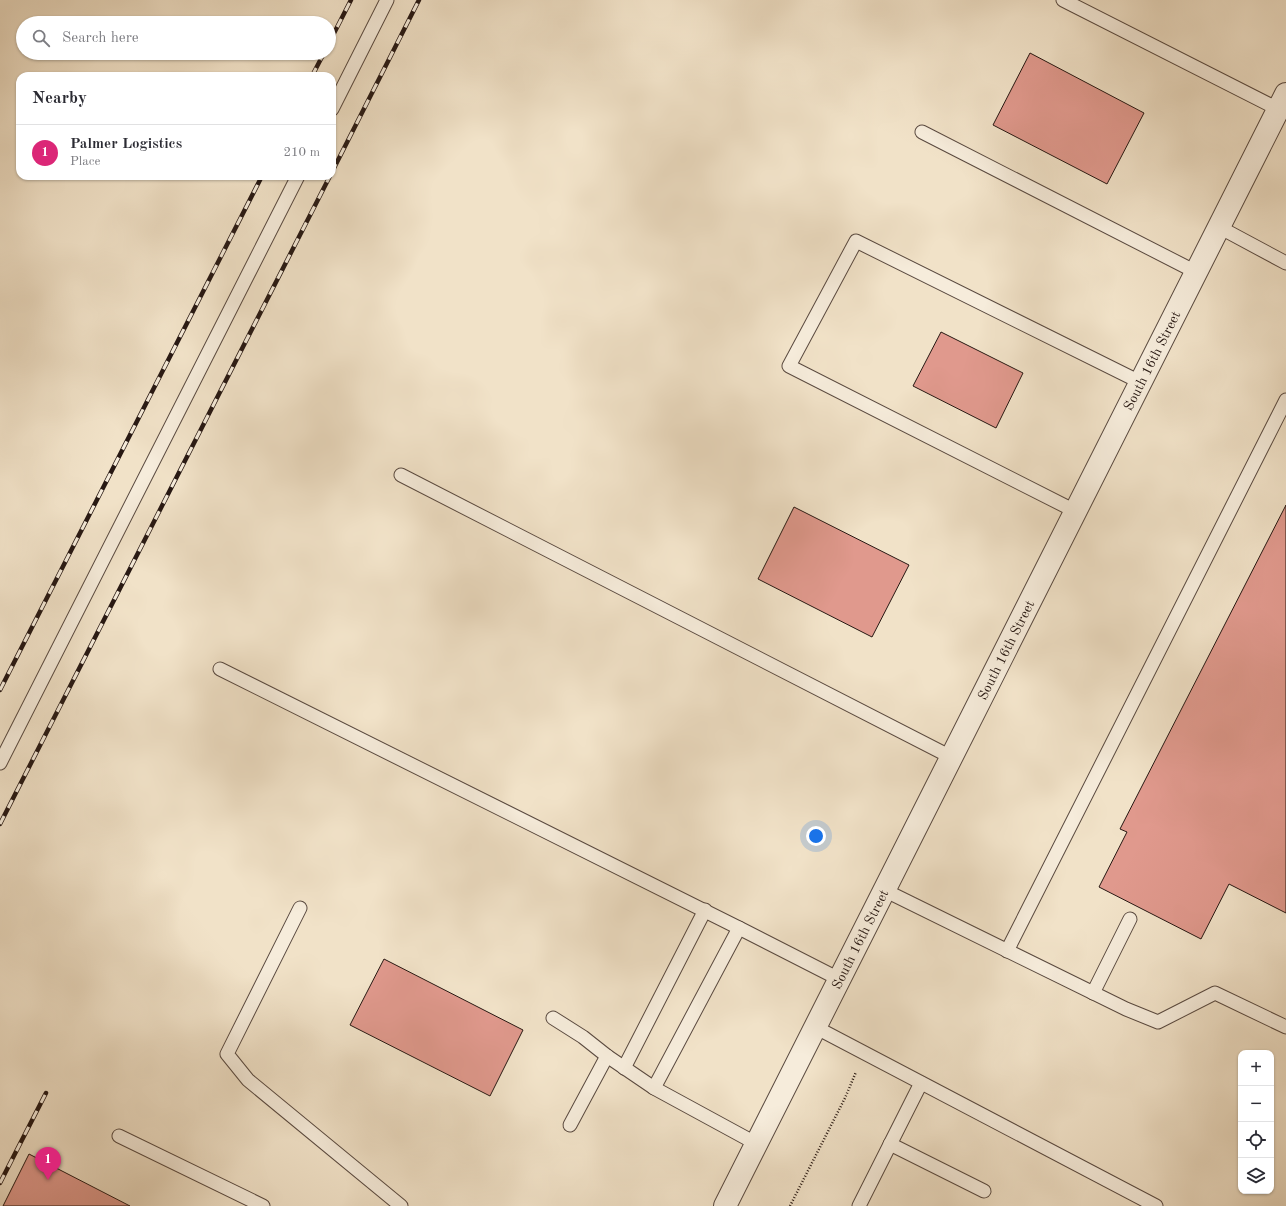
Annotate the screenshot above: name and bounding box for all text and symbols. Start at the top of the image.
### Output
search box [16,16,336,60]
icon: search [30,27,52,49]
text: Search here [62,31,139,46]
text: Nearby [32,90,87,107]
text: Palmer Logistics [70,137,182,152]
text: 1 [41,146,49,159]
text: 210 m [283,146,320,159]
text: Place [70,155,100,168]
street label: South 16th Street [1122,309,1183,413]
street label: South 16th Street [976,598,1037,702]
your location [806,826,826,846]
street label: South 16th Street [830,887,892,992]
map controls [1238,1050,1274,1194]
button: + [1238,1050,1274,1086]
button: − [1238,1086,1274,1122]
button: locate [1238,1122,1274,1158]
pin: 1 [35,1147,61,1180]
button: layers [1238,1158,1274,1194]

